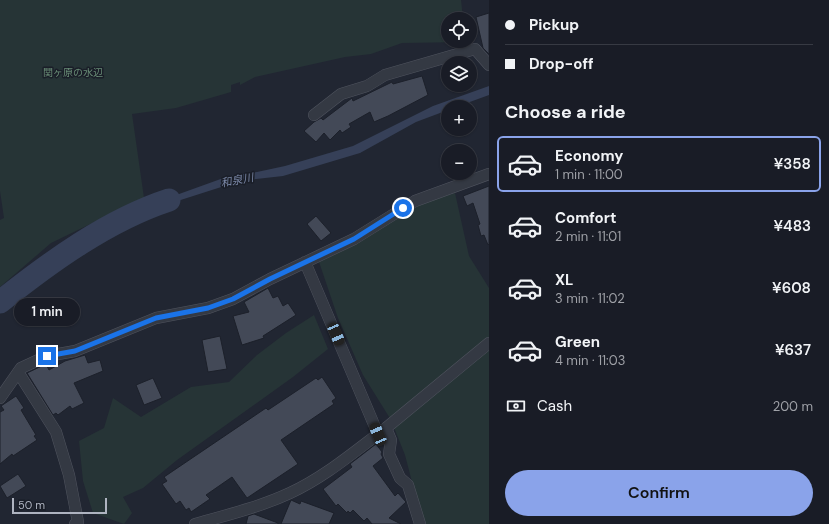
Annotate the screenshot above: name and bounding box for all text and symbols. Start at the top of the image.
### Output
map controls [441,12,477,180]
button: locate [441,12,477,48]
text: Pickup [529,15,579,35]
text: Drop-off [529,54,594,74]
button: layers [441,56,477,92]
park label: 関ヶ原の水辺 [43,66,103,79]
button: + [441,100,477,136]
text: Choose a ride [505,100,626,124]
button: − [441,144,477,180]
icon: car [507,146,543,182]
text: Economy [555,146,623,166]
text: ¥358 [774,154,811,174]
text: 1 min · 11:00 [555,166,623,183]
water label: 和泉川 [219,170,256,190]
route start [394,199,412,217]
icon: car [507,208,543,244]
text: Comfort [555,208,616,228]
text: ¥483 [774,216,811,236]
text: 2 min · 11:01 [555,228,621,245]
icon: car [507,270,543,306]
text: XL [555,270,573,290]
text: ¥608 [772,278,811,298]
text: 3 min · 11:02 [555,290,625,307]
callout: 1 min [14,298,80,326]
text: 1 min [31,303,63,320]
car [326,321,346,347]
icon: car [507,332,543,368]
text: Green [555,332,600,352]
text: ¥637 [775,340,811,360]
route end [38,347,56,365]
text: 4 min · 11:03 [555,352,625,369]
icon: cash [505,395,527,417]
text: Cash [537,396,572,416]
text: 200 m [773,398,813,415]
car [368,421,388,447]
button: Confirm [505,470,813,516]
scale bar [12,496,107,515]
text: 50 m [18,498,45,512]

